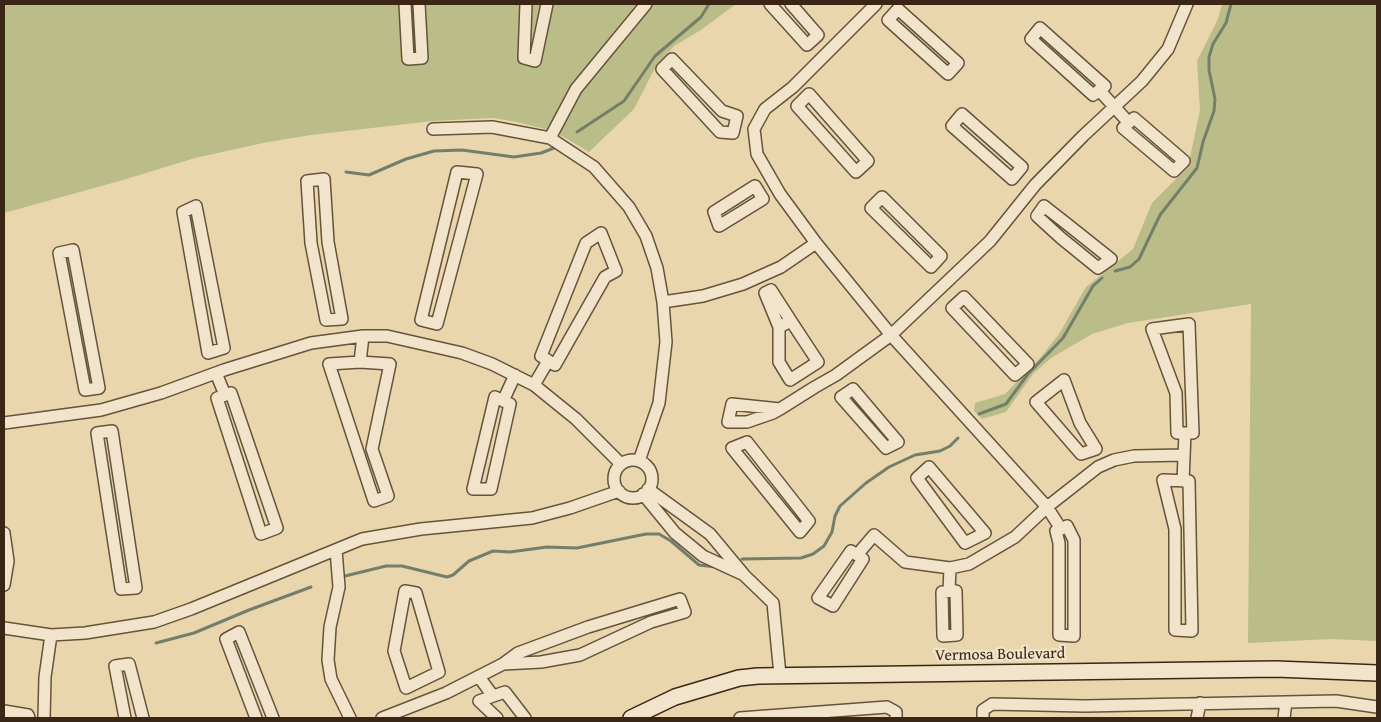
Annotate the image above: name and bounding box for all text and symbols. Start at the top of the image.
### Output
street label: Vermosa Boulevard [935,644,1065,666]

